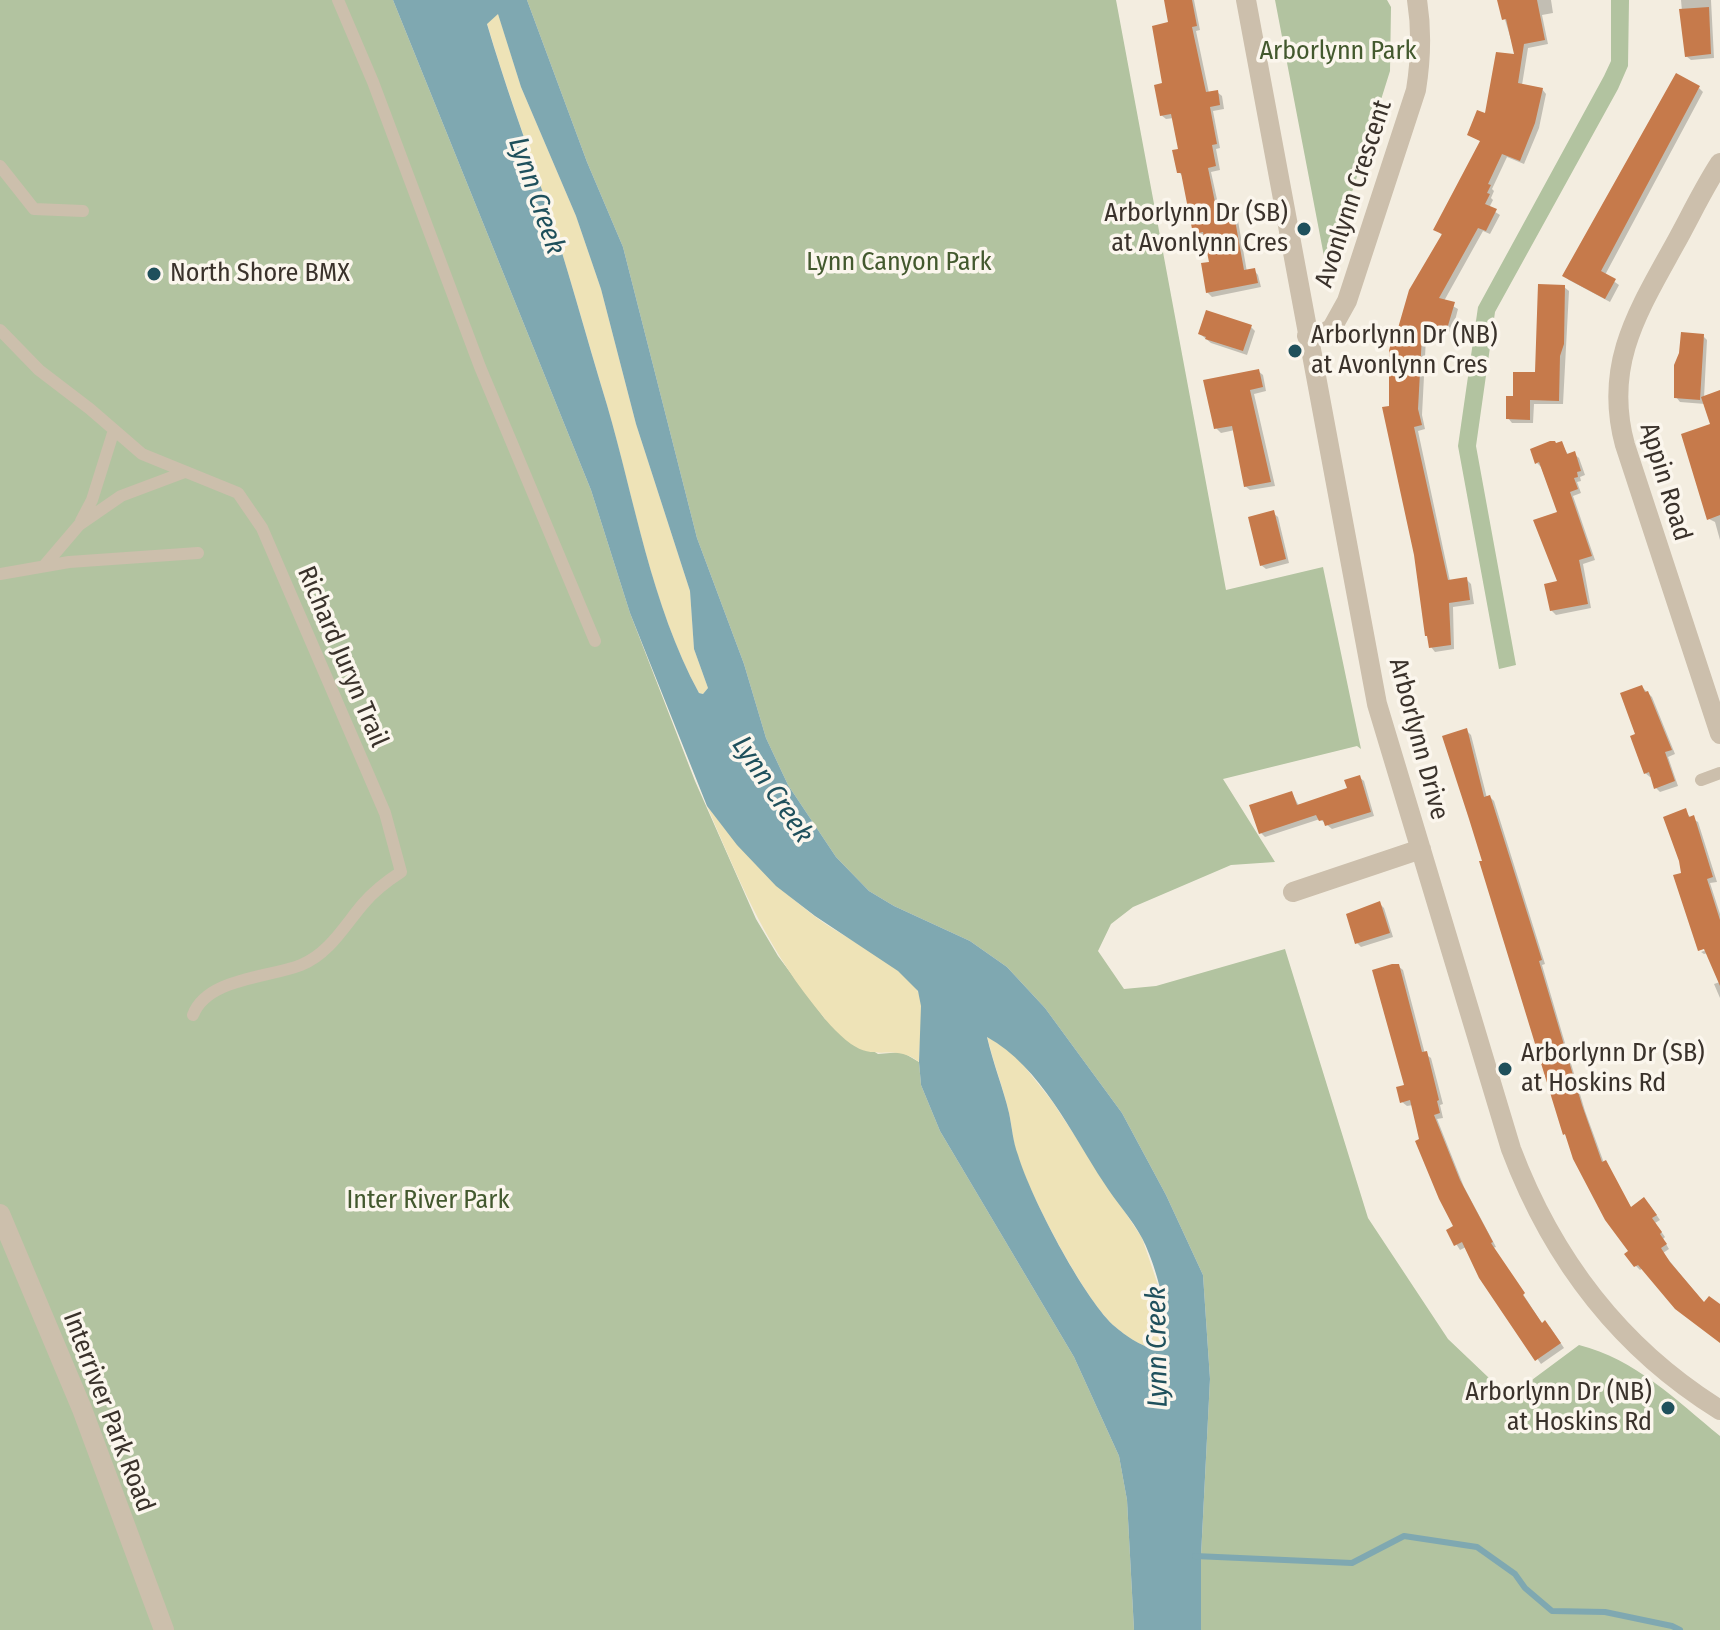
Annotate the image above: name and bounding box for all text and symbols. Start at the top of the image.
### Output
park label: Arborlynn Park [1259,36,1417,68]
street label: Avonlynn Crescent [1309,96,1399,292]
water label: Lynn Creek [500,133,572,259]
place label: Arborlynn Dr (SB) at Avonlynn Cres [1104,198,1288,260]
marker: Arborlynn Dr (SB) at Avonlynn Cres [1295,220,1313,238]
park label: Lynn Canyon Park [806,247,992,279]
place label: North Shore BMX [170,258,350,290]
marker: North Shore BMX [145,265,163,283]
place label: Arborlynn Dr (NB) at Avonlynn Cres [1311,320,1498,382]
marker: Arborlynn Dr (NB) at Avonlynn Cres [1286,342,1304,360]
street label: Appin Road [1632,419,1698,545]
street label: Richard Juryn Trail [290,562,394,752]
street label: Arborlynn Drive [1381,655,1455,823]
water label: Lynn Creek [724,730,820,850]
place label: Arborlynn Dr (SB) at Hoskins Rd [1521,1038,1705,1100]
marker: Arborlynn Dr (SB) at Hoskins Rd [1496,1060,1514,1078]
park label: Inter River Park [346,1185,510,1217]
water label: Lynn Creek [1140,1286,1176,1408]
street label: Interriver Park Road [55,1308,161,1516]
place label: Arborlynn Dr (NB) at Hoskins Rd [1465,1377,1652,1438]
marker: Arborlynn Dr (NB) at Hoskins Rd [1659,1399,1677,1417]

